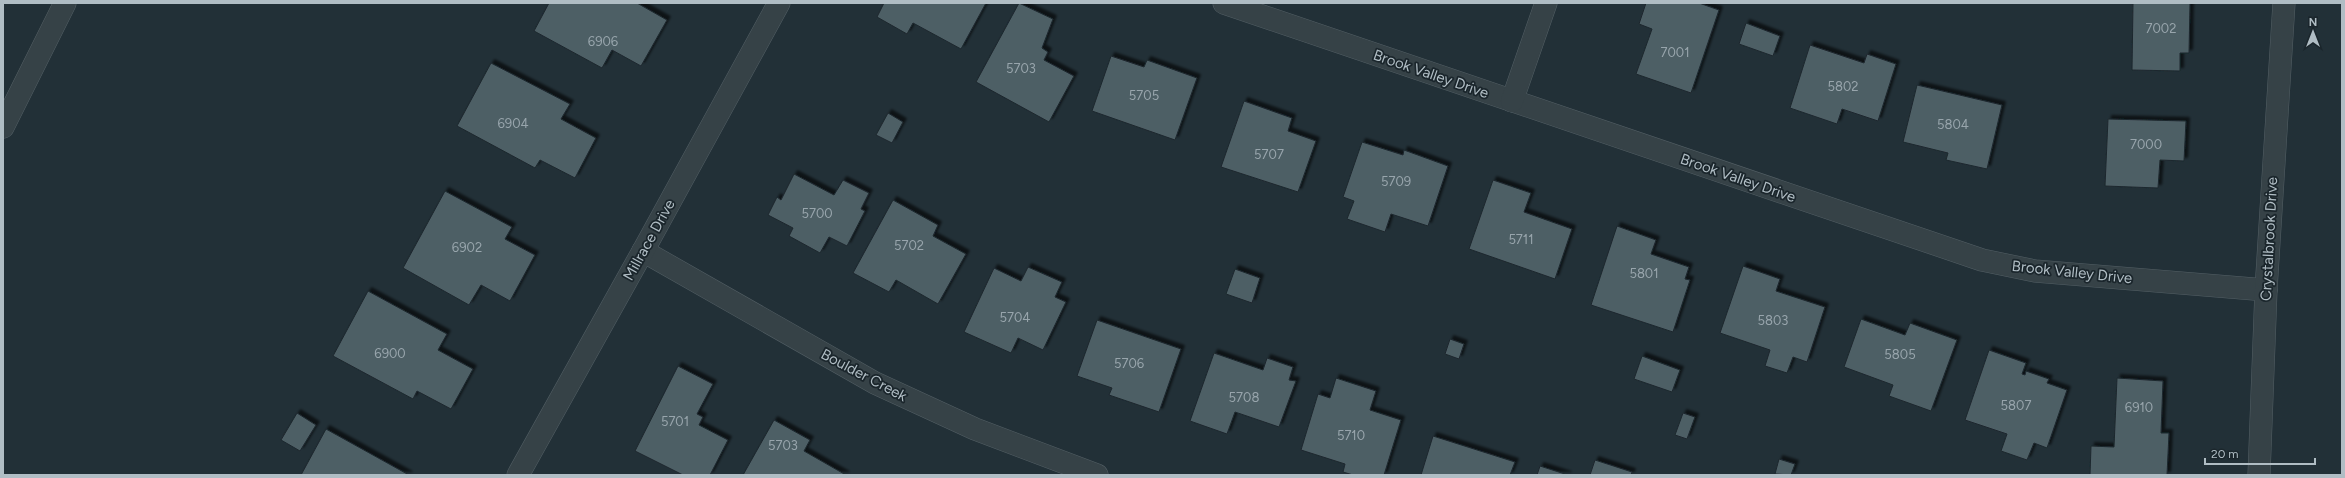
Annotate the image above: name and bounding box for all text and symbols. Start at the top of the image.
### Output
north arrow [2293,12,2333,52]
text: N [2309,16,2317,29]
house number: 7002 [2146,21,2176,36]
house number: 6906 [588,34,618,49]
house number: 7001 [1660,45,1690,60]
street label: Brook Valley Drive [1371,46,1491,102]
house number: 5703 [1006,61,1036,76]
house number: 5802 [1827,79,1859,94]
house number: 5705 [1129,88,1159,103]
house number: 6904 [497,116,529,131]
house number: 5804 [1937,117,1969,132]
house number: 7000 [2130,137,2162,152]
house number: 5707 [1254,147,1284,162]
street label: Brook Valley Drive [1678,150,1798,206]
house number: 5709 [1381,174,1411,189]
street label: Crystalbrook Drive [2257,176,2281,302]
street label: Millrace Drive [619,196,679,284]
house number: 5700 [801,206,833,221]
house number: 5711 [1508,232,1534,247]
house number: 5702 [894,238,924,253]
house number: 6902 [452,240,482,255]
street label: Brook Valley Drive [2011,257,2133,287]
house number: 5801 [1629,266,1659,281]
house number: 5704 [1000,310,1030,325]
house number: 5803 [1758,313,1788,328]
street label: Boulder Creek [818,345,911,406]
house number: 6900 [374,346,406,361]
house number: 5805 [1884,347,1916,362]
house number: 5706 [1114,356,1144,371]
house number: 5708 [1229,390,1259,405]
house number: 5807 [2001,398,2031,413]
house number: 6910 [2125,400,2153,415]
house number: 5701 [661,414,689,429]
house number: 5710 [1337,428,1365,443]
house number: 5703 [768,438,798,453]
scale bar [2205,440,2315,466]
text: 20 m [2211,447,2239,461]

